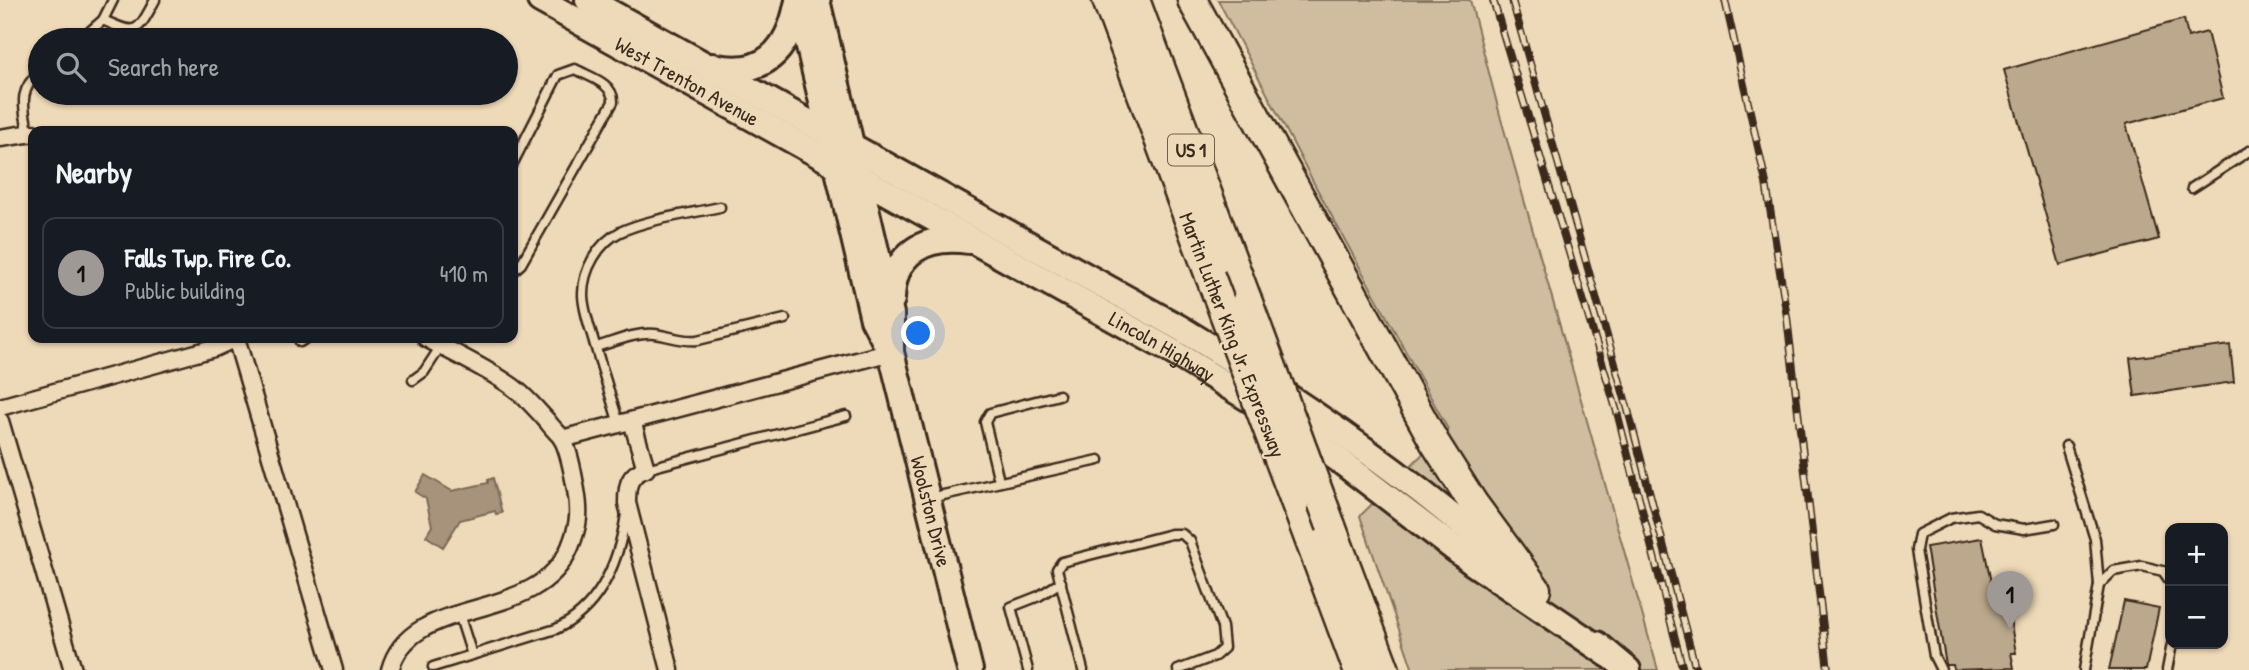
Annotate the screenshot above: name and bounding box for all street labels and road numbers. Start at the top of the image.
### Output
street label: West Trenton Avenue [610,29,764,133]
road number: US 1 [1168,134,1214,166]
street label: Martin Luther King Jr. Expressway [1172,208,1293,462]
street label: Lincoln Highway [1104,304,1221,389]
street label: Woolston Drive [903,453,959,570]

